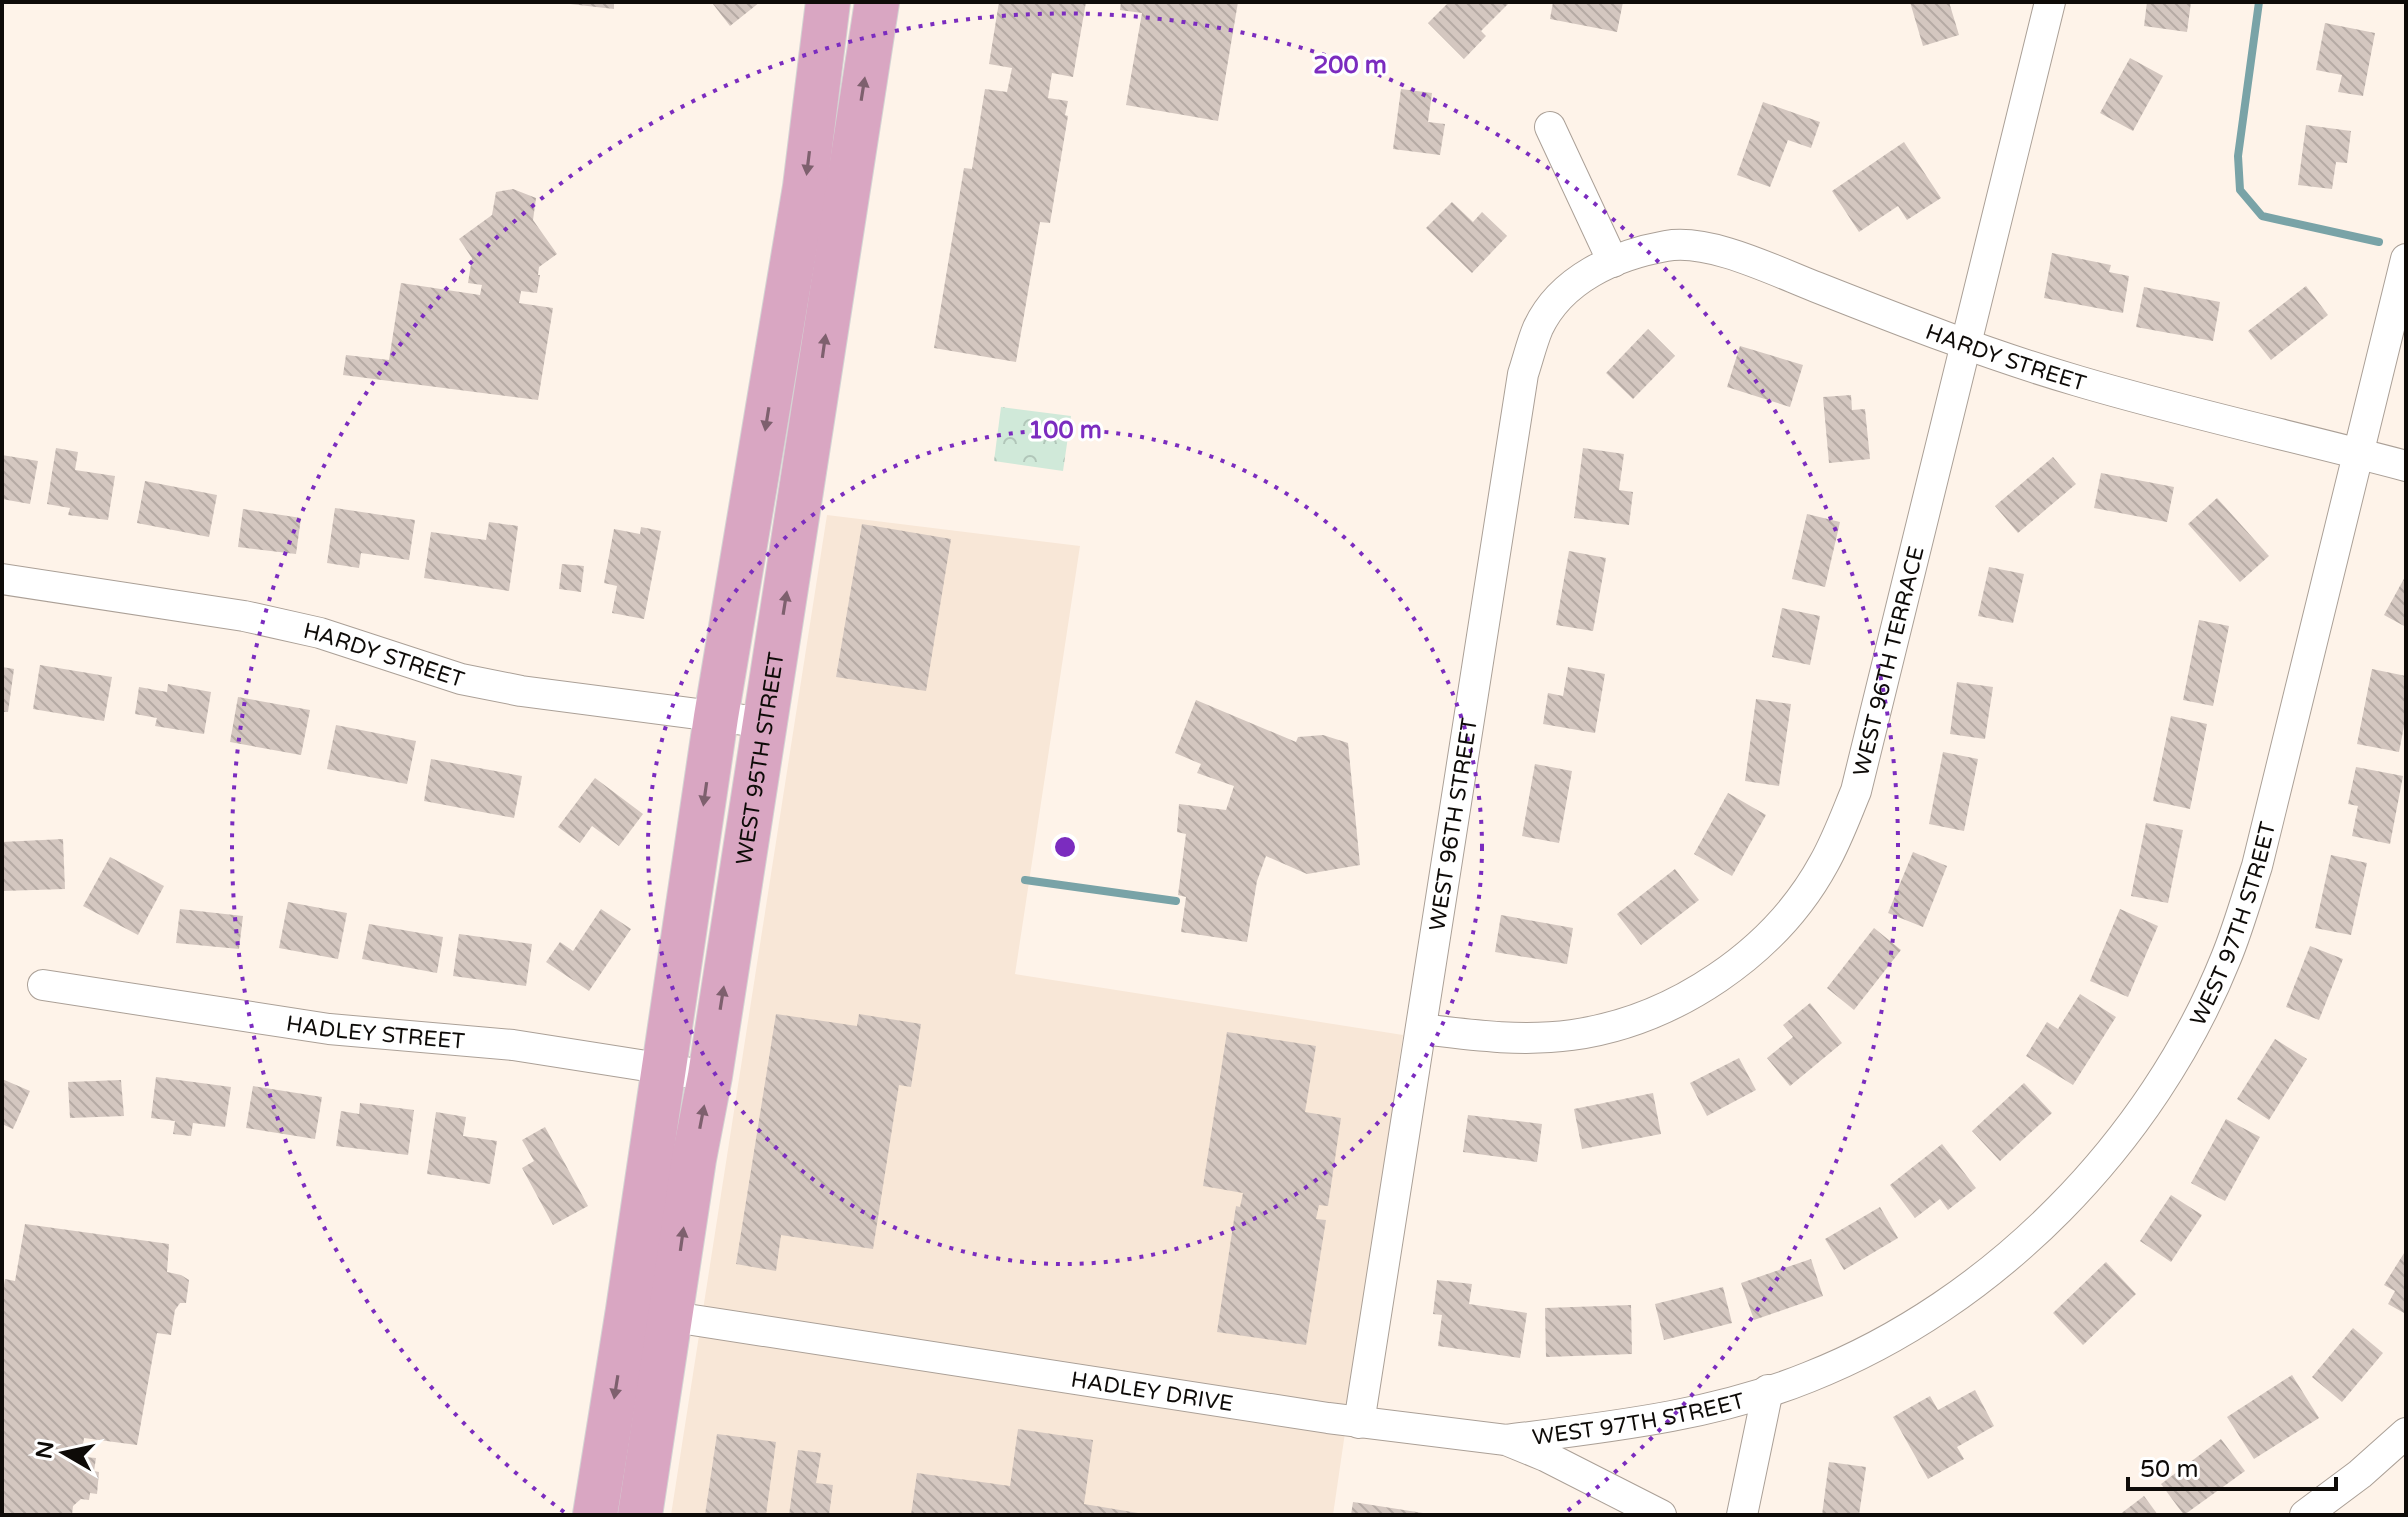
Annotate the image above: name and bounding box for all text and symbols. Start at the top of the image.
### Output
text: 200 m [1313,51,1387,80]
one-way arrow [857,77,870,102]
one-way arrow [802,151,815,176]
street label: HARDY STREET [1922,319,2090,397]
one-way arrow [818,334,831,359]
one-way arrow [760,407,772,432]
text: 100 m [1028,416,1102,445]
street label: WEST 96TH TERRACE [1848,544,1930,779]
one-way arrow [779,591,792,616]
street label: HARDY STREET [301,618,468,693]
street label: WEST 95TH STREET [731,650,790,867]
street label: WEST 96TH STREET [1424,716,1483,933]
one-way arrow [698,782,711,807]
street label: WEST 97TH STREET [2185,819,2282,1030]
centre of rings [1051,833,1079,861]
one-way arrow [716,986,729,1011]
street label: HADLEY STREET [284,1011,466,1055]
one-way arrow [696,1105,709,1130]
one-way arrow [676,1226,689,1251]
street label: HADLEY DRIVE [1069,1367,1235,1417]
one-way arrow [609,1375,622,1400]
street label: WEST 97TH STREET [1531,1387,1748,1451]
north arrow [24,1413,104,1493]
text: N [31,1439,59,1461]
scale bar [2128,1441,2336,1491]
text: 50 m [2140,1455,2198,1484]

